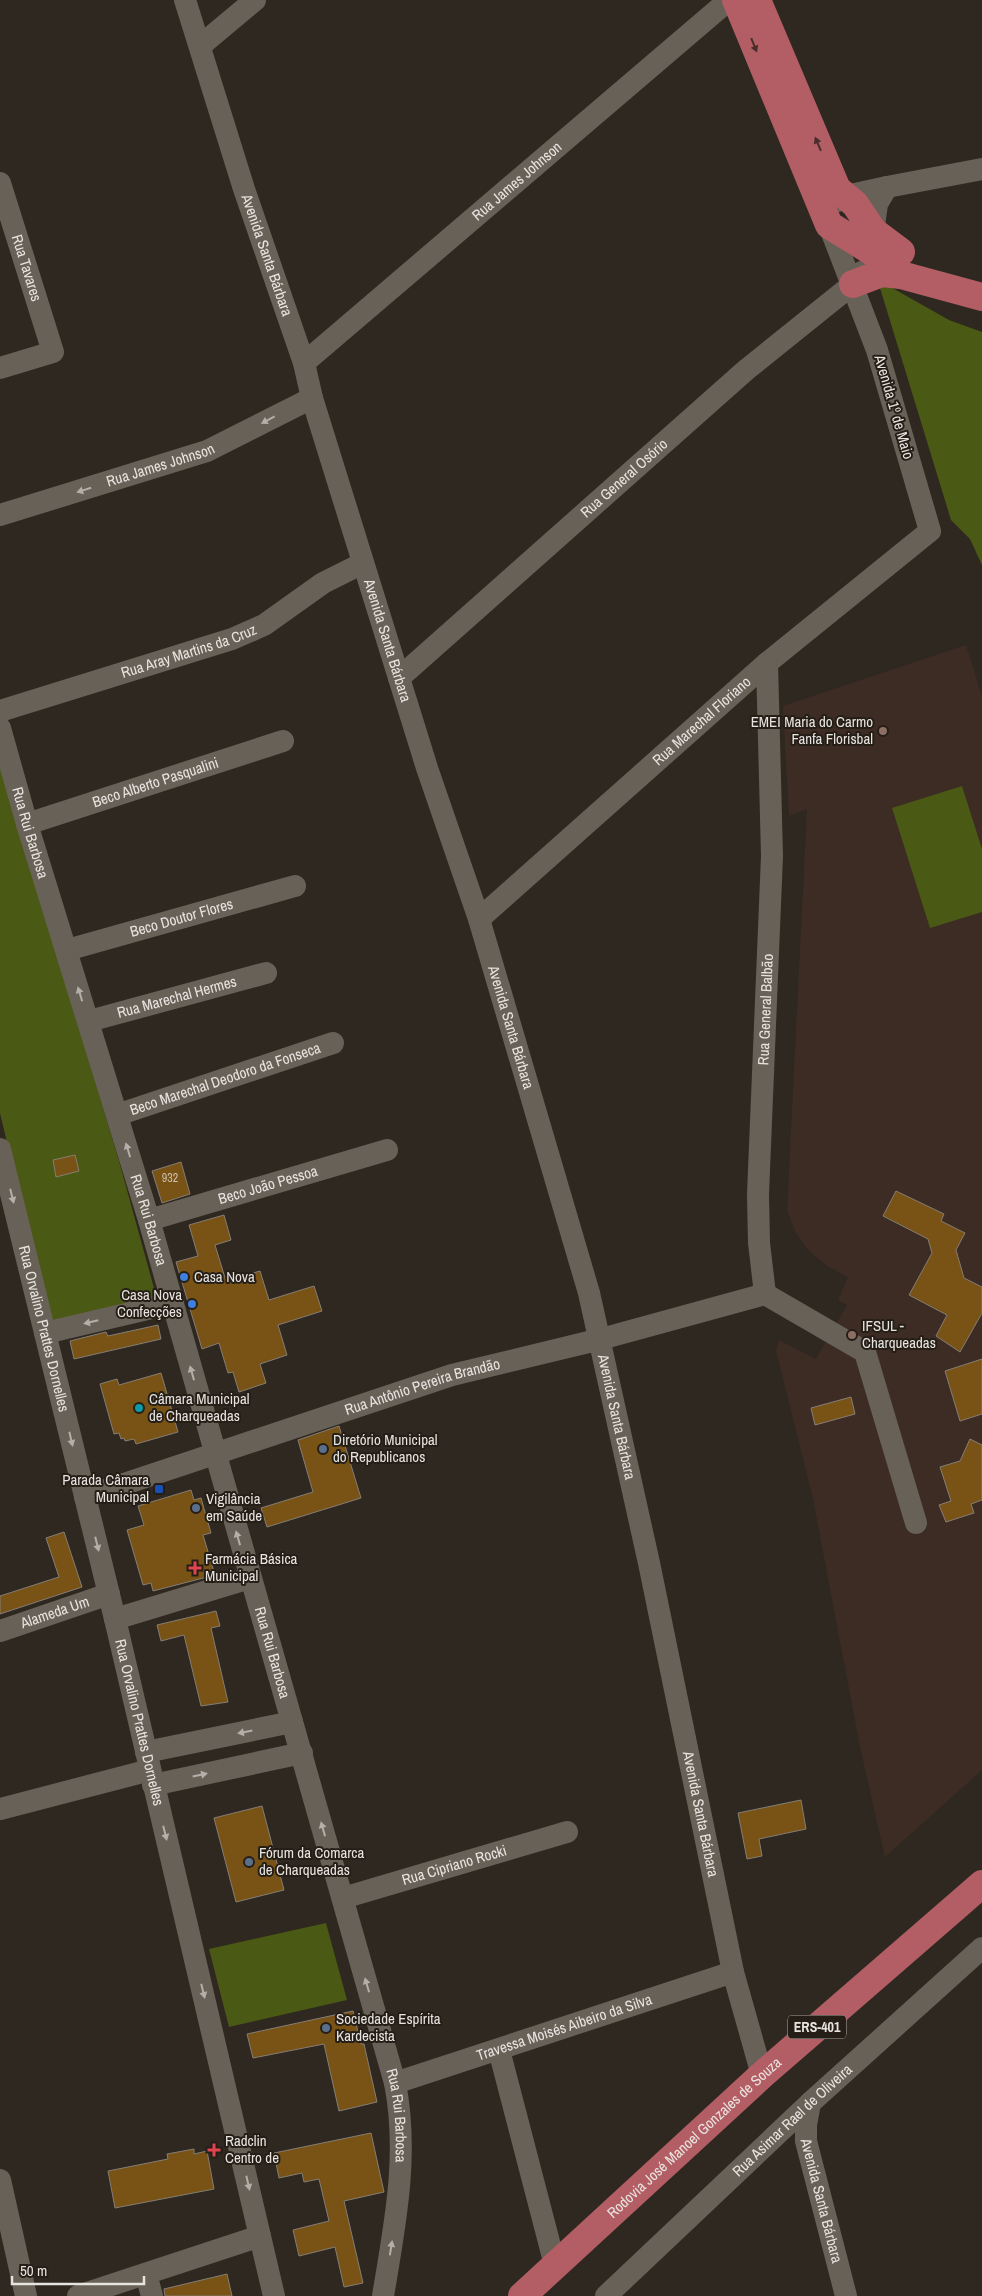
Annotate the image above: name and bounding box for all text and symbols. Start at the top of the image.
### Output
one-way arrow [751,38,759,52]
street label: Rua James Johnson [467,136,566,225]
one-way arrow [814,137,822,151]
street label: Avenida Santa Bárbara [236,190,298,319]
street label: Rua Tavares [7,232,47,304]
street label: Avenida 1º de Maio [869,351,919,462]
one-way arrow [261,416,276,424]
street label: Rua General Osório [576,433,672,522]
street label: Rua James Johnson [104,438,218,492]
one-way arrow [77,486,92,494]
street label: Avenida Santa Bárbara [359,575,417,705]
street label: Rua Aray Martins da Cruz [118,619,260,683]
street label: Rua Marechal Floriano [648,671,755,770]
place label: EMEI Maria do Carmo Fanfa Florisbal [751,711,873,749]
marker: EMEI Maria do Carmo Fanfa Florisbal [877,725,889,737]
street label: Beco Alberto Pasqualini [90,752,221,812]
street label: Rua Rui Barbosa [7,784,54,881]
street label: Beco Doutor Flores [128,893,235,942]
street label: Rua General Balbão [752,953,778,1066]
street label: Avenida Santa Bárbara [483,962,539,1092]
street label: Rua Marechal Hermes [115,970,239,1023]
one-way arrow [76,987,84,1002]
street label: Beco Marechal Deodoro da Fonseca [127,1037,323,1120]
one-way arrow [123,1142,131,1157]
street label: Beco João Pessoa [216,1160,320,1209]
house number: 932 [162,1170,178,1186]
street label: Rua Rui Barbosa [126,1172,173,1268]
one-way arrow [8,1189,16,1204]
street label: Rua Orvalino Prattes Dornelles [14,1243,75,1414]
place label: Casa Nova [194,1266,255,1287]
marker: Casa Nova [178,1271,190,1283]
place label: Casa Nova Confecções [117,1284,182,1322]
marker: Casa Nova Confecções [186,1298,198,1310]
place label: IFSUL - Charqueadas [862,1315,936,1353]
one-way arrow [84,1318,99,1326]
marker: IFSUL - Charqueadas [846,1329,858,1341]
street label: Avenida Santa Bárbara [593,1351,641,1482]
street label: Rua Antônio Pereira Brandão [342,1353,502,1420]
one-way arrow [188,1366,196,1381]
place label: Câmara Municipal de Charqueadas [149,1388,250,1426]
marker: Câmara Municipal de Charqueadas [133,1402,145,1414]
place label: Diretório Municipal do Republicanos [333,1429,438,1467]
one-way arrow [67,1432,75,1447]
marker: Diretório Municipal do Republicanos [317,1443,329,1455]
place label: Parada Câmara Municipal [62,1469,149,1507]
marker: Parada Câmara Municipal [153,1483,165,1495]
place label: Vigilância em Saúde [206,1488,262,1526]
marker: Vigilância em Saúde [190,1502,202,1514]
one-way arrow [234,1531,242,1546]
one-way arrow [93,1537,101,1552]
place label: Farmácia Básica Municipal [205,1548,298,1586]
marker: Farmácia Básica Municipal [189,1562,201,1574]
street label: Alameda Um [17,1591,92,1634]
street label: Rua Rui Barbosa [250,1604,296,1701]
street label: Rua Orvalino Prattes Dornelles [110,1637,169,1808]
one-way arrow [237,1728,252,1736]
street label: Avenida Santa Bárbara [678,1748,724,1879]
one-way arrow [193,1771,208,1779]
one-way arrow [319,1821,327,1836]
one-way arrow [161,1826,169,1841]
street label: Rua Cipriano Rocki [399,1839,509,1890]
place label: Fórum da Comarca de Charqueadas [259,1842,365,1880]
marker: Fórum da Comarca de Charqueadas [243,1856,255,1868]
one-way arrow [363,1978,371,1993]
one-way arrow [199,1984,207,1999]
street label: Travessa Moisés Aibeiro da Silva [473,1988,655,2066]
place label: Sociedade Espírita Kardecista [336,2008,441,2046]
road number: ERS-401 [788,2015,846,2038]
marker: Sociedade Espírita Kardecista [320,2022,332,2034]
street label: Rodovia José Manoel Gonzales de Souza [602,2052,786,2223]
street label: Rua Asimar Rael de Oliveira [727,2059,857,2181]
street label: Rua Rui Barbosa [381,2066,412,2163]
place label: Radclin Centro de [225,2130,279,2168]
street label: Avenida Santa Bárbara [796,2135,848,2265]
marker: Radclin Centro de [207,2143,221,2157]
one-way arrow [244,2176,252,2191]
one-way arrow [387,2239,395,2255]
scale bar [12,2254,145,2286]
text: 50 m [20,2260,47,2281]

